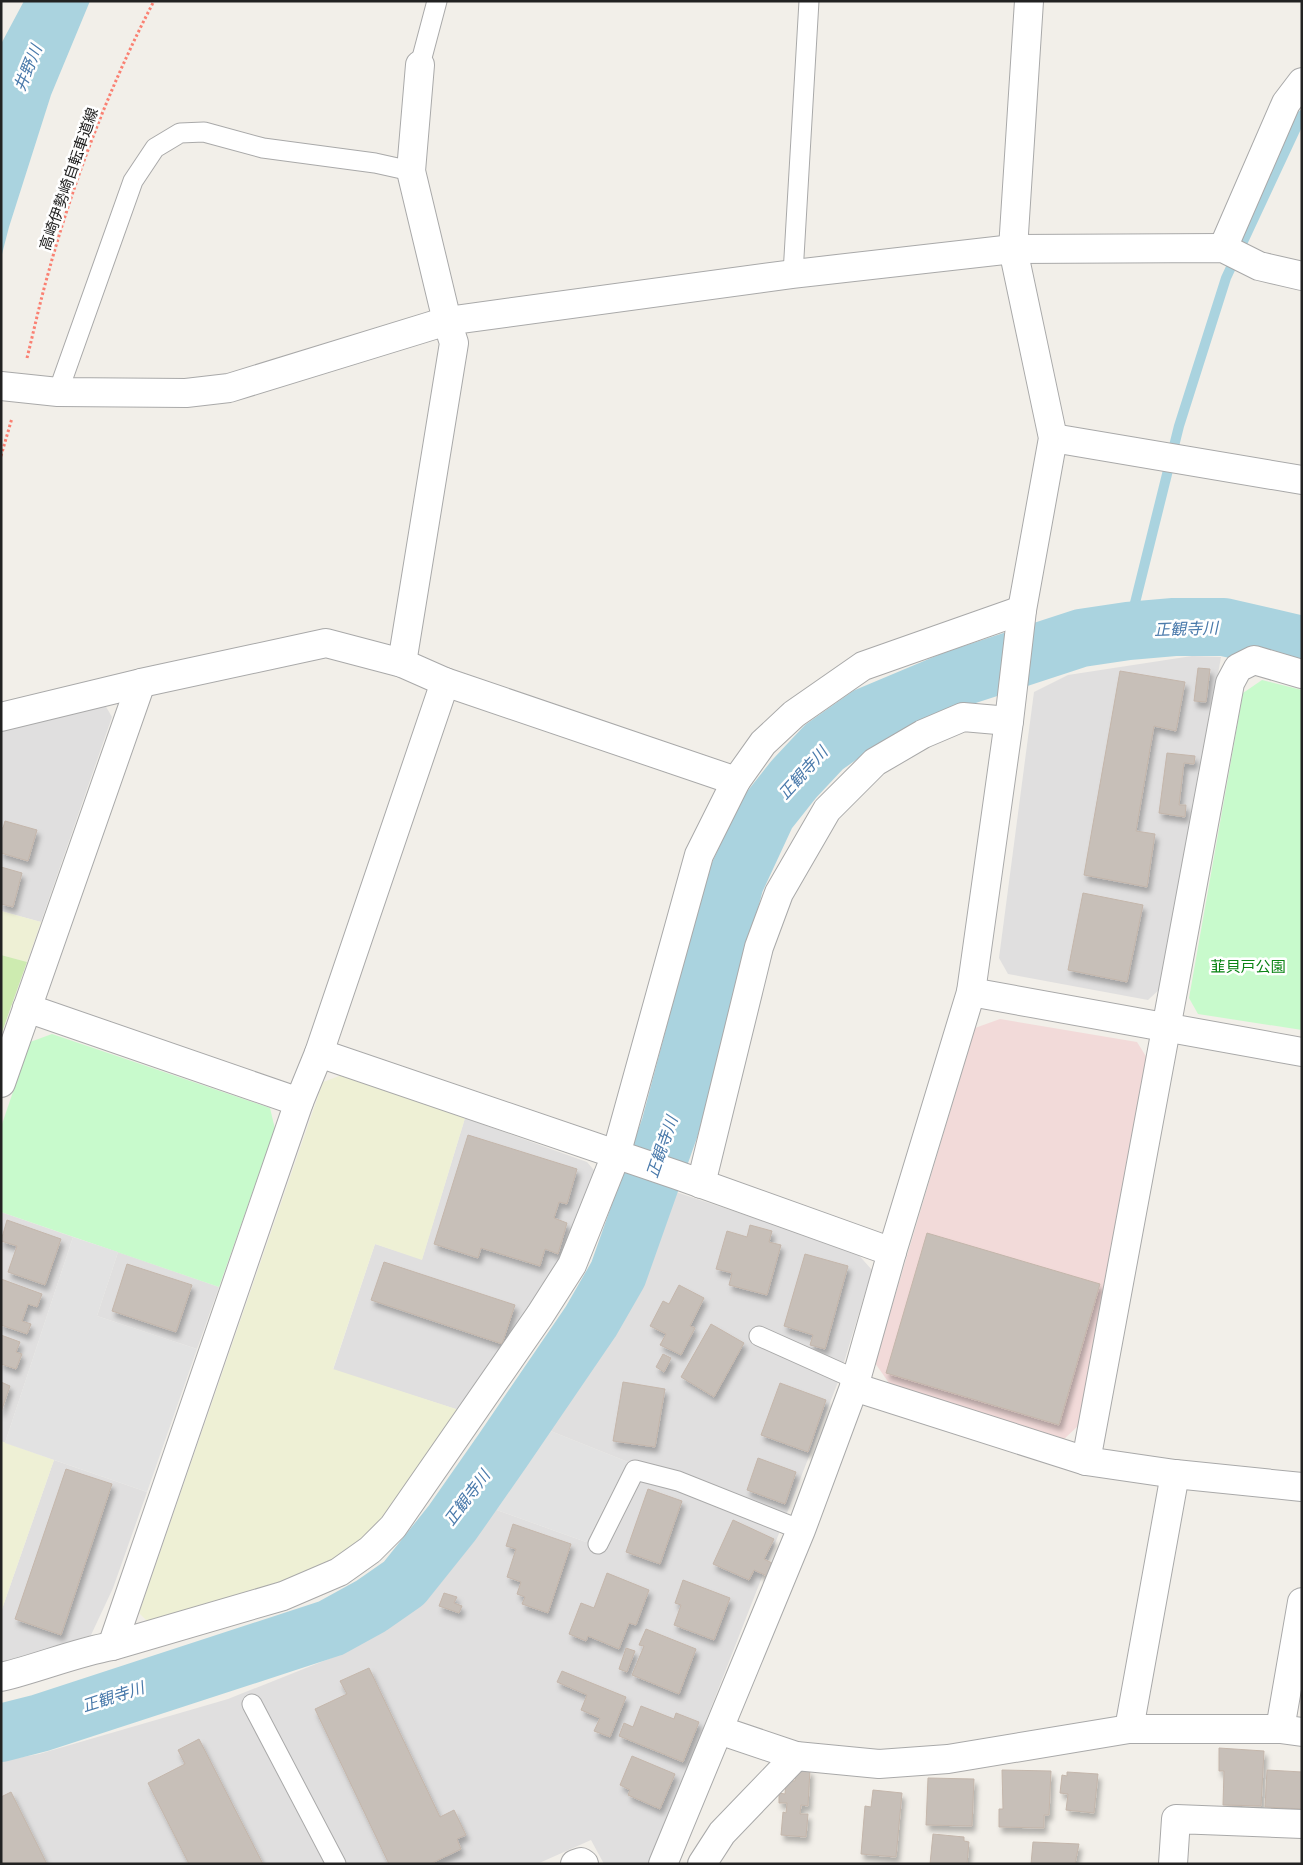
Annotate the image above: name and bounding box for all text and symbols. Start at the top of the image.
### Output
water label: 井野川 [10,40,47,94]
street label: 高崎伊勢崎自転車道線 [36,105,102,253]
water label: 正観寺川 [1154,618,1220,640]
water label: 正観寺川 [775,741,833,803]
park label: 韮貝戸公園 [1210,958,1286,976]
water label: 正観寺川 [643,1112,682,1180]
water label: 正観寺川 [440,1465,495,1529]
water label: 正観寺川 [80,1677,148,1716]

